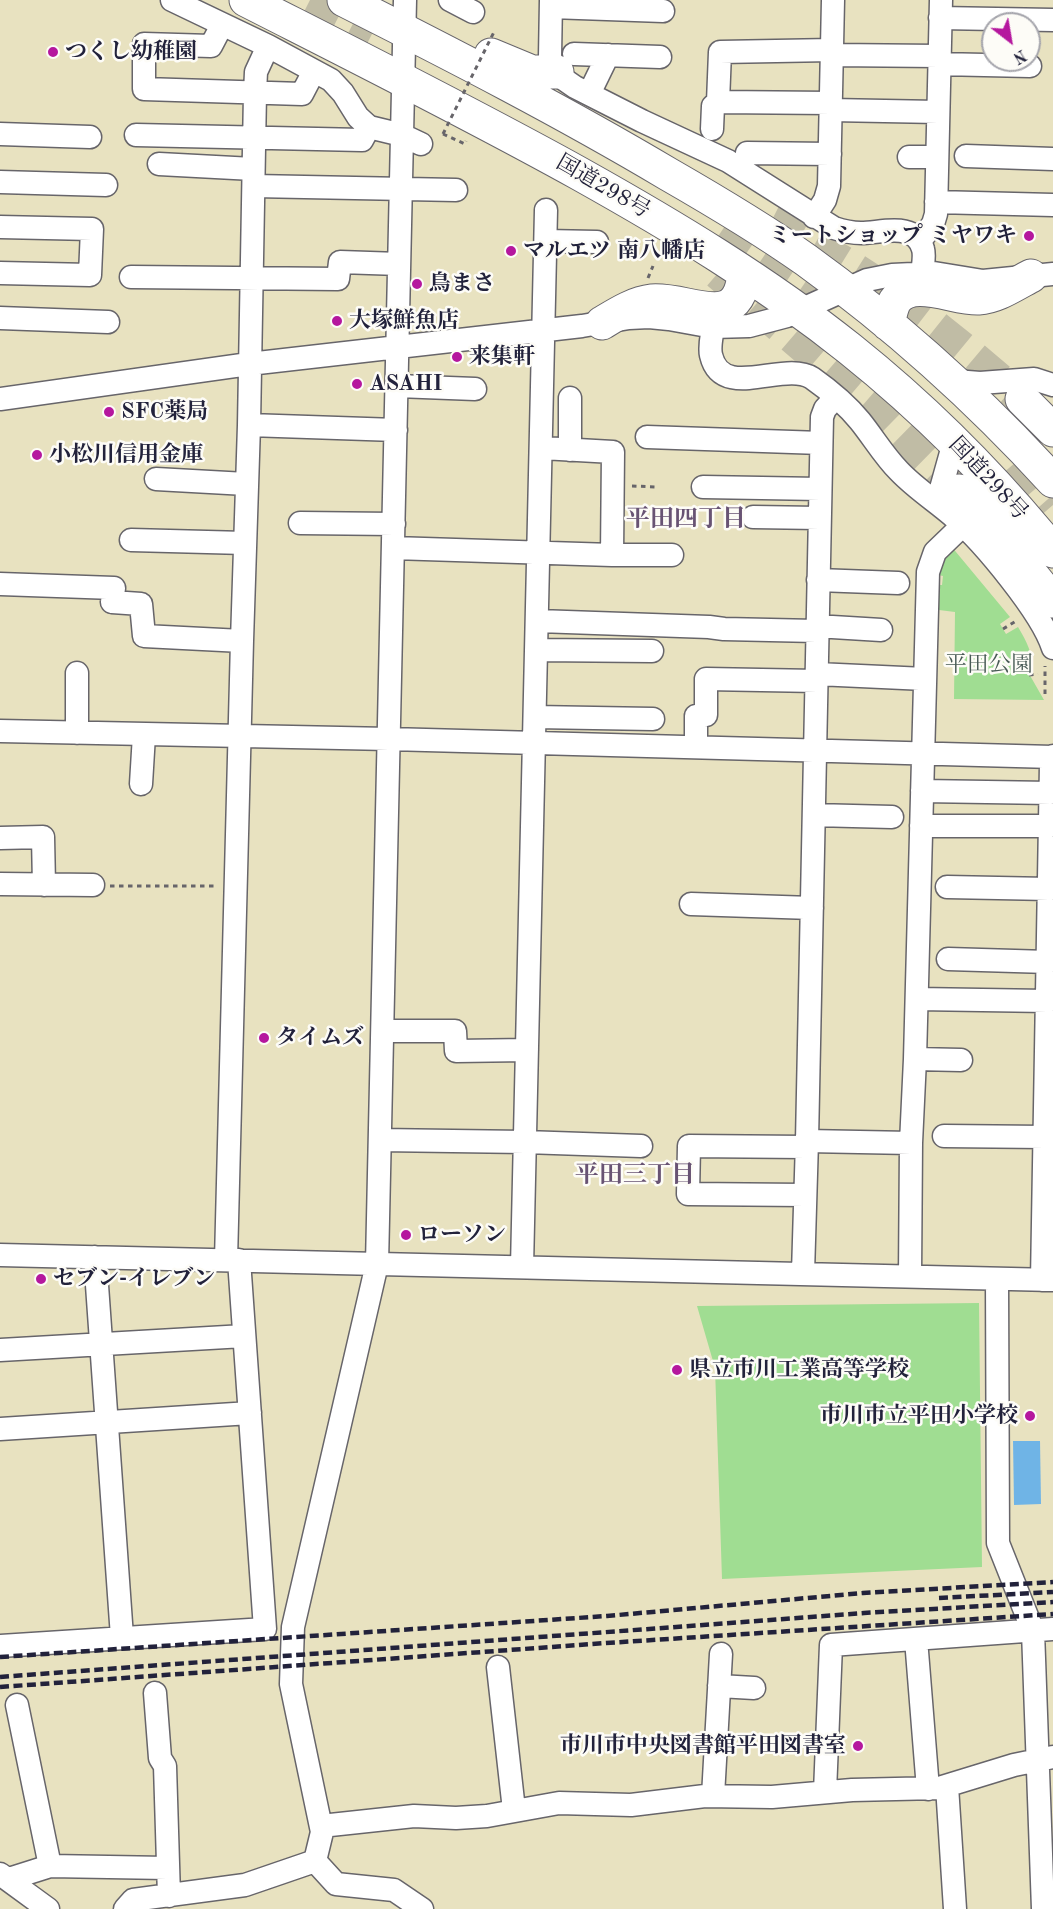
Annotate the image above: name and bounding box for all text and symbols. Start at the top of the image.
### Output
north arrow [981,12,1041,72]
place label: つくし幼稚園 [65,39,197,65]
marker: つくし幼稚園 [46,45,60,59]
text: N [1010,46,1029,66]
street label: 国道298号 [551,149,655,225]
place label: ミートショップ ミヤワキ [769,223,1017,249]
marker: ミートショップ ミヤワキ [1022,229,1036,243]
place label: マルエツ 南八幡店 [523,238,705,264]
marker: マルエツ 南八幡店 [504,244,518,258]
place label: 鳥まさ [429,271,495,297]
marker: 鳥まさ [410,277,424,291]
place label: 大塚鮮魚店 [349,308,459,334]
marker: 大塚鮮魚店 [330,314,344,328]
place label: 来集軒 [469,344,535,370]
marker: 来集軒 [450,350,464,364]
place label: ASAHI [369,371,442,397]
marker: ASAHI [350,377,364,391]
place label: SFC薬局 [121,399,208,425]
marker: SFC薬局 [102,405,116,419]
street label: 国道298号 [943,432,1033,526]
place label: 小松川信用金庫 [49,442,203,468]
marker: 小松川信用金庫 [30,448,44,462]
district label: 平田四丁目 [626,506,746,534]
park label: 平田公園 [945,652,1033,678]
place label: タイムズ [276,1025,364,1051]
marker: タイムズ [257,1031,271,1045]
district label: 平田三丁目 [575,1162,695,1190]
place label: ローソン [418,1222,506,1248]
marker: ローソン [399,1228,413,1242]
place label: セブン-イレブン [53,1266,215,1292]
marker: セブン-イレブン [34,1272,48,1286]
place label: 県立市川工業高等学校 [689,1357,909,1383]
marker: 県立市川工業高等学校 [670,1363,684,1377]
place label: 市川市立平田小学校 [820,1403,1018,1429]
marker: 市川市立平田小学校 [1023,1409,1037,1423]
place label: 市川市中央図書館平田図書室 [560,1733,846,1759]
marker: 市川市中央図書館平田図書室 [851,1739,865,1753]

